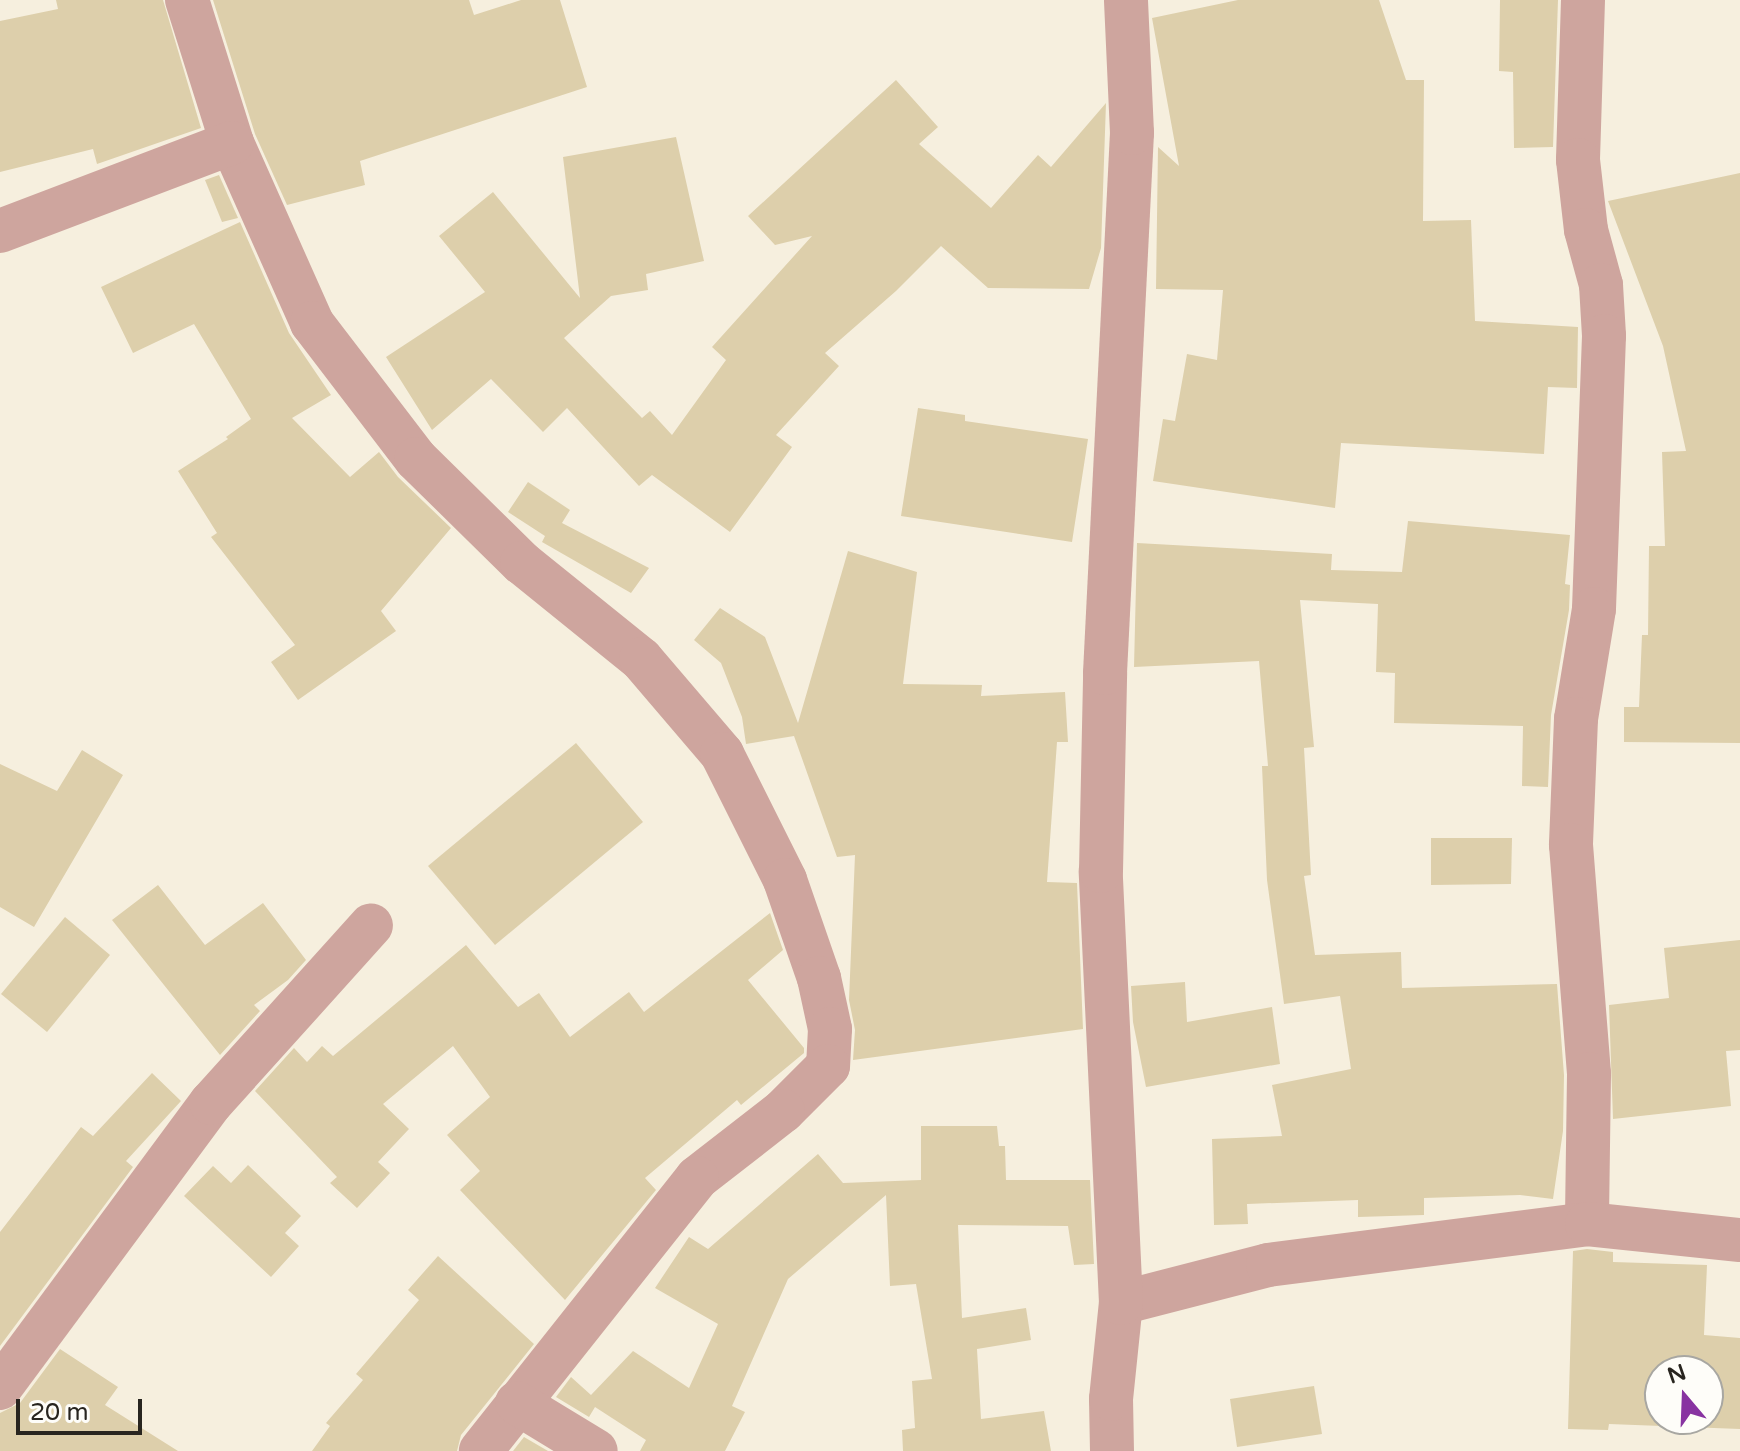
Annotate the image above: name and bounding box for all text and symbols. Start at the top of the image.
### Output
north arrow [1644,1355,1724,1435]
text: N [1664,1359,1689,1389]
scale bar [20,1383,146,1433]
text: 20 m [30,1398,88,1427]

